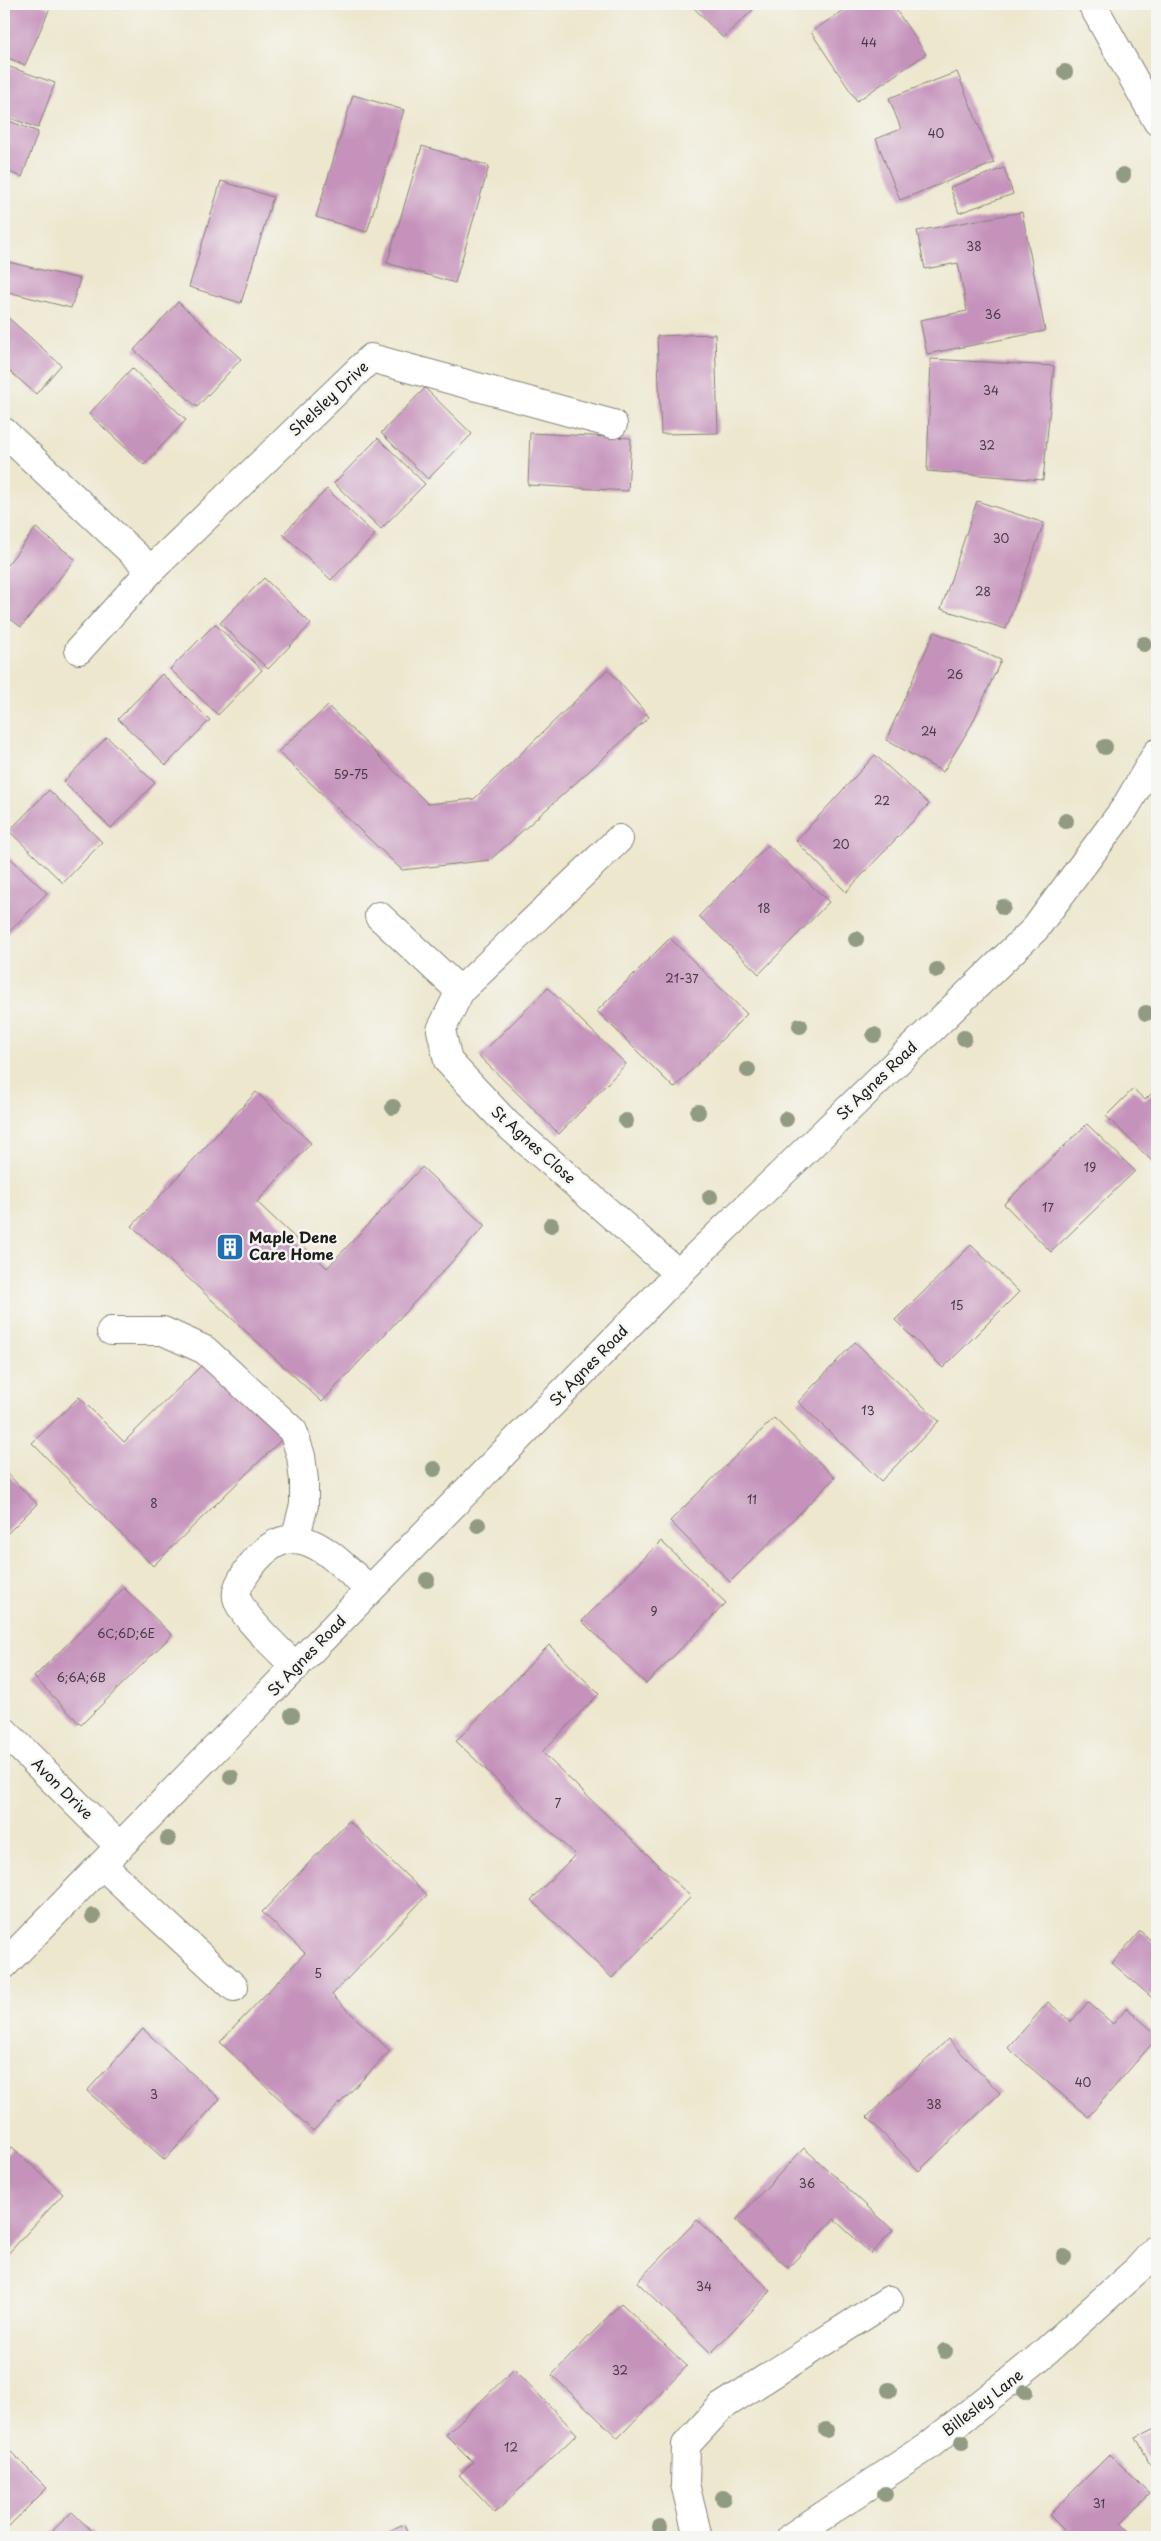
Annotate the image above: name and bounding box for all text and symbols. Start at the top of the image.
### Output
house number: 44 [861,33,877,51]
house number: 40 [928,124,945,142]
house number: 38 [966,237,982,255]
house number: 36 [985,305,1001,323]
street label: Shelsley Drive [283,355,373,441]
house number: 34 [983,381,999,399]
house number: 32 [979,436,995,454]
house number: 30 [993,529,1010,547]
house number: 28 [975,582,991,600]
house number: 26 [947,665,963,683]
house number: 24 [921,722,937,740]
house number: 59-75 [334,765,368,783]
house number: 22 [874,791,890,809]
house number: 20 [832,835,850,853]
house number: 18 [758,899,770,917]
house number: 21-37 [665,969,699,987]
street label: St Agnes Road [830,1035,922,1125]
street label: St Agnes Close [487,1100,581,1188]
house number: 19 [1084,1158,1096,1176]
house number: 17 [1042,1198,1054,1216]
place label: Maple Dene Care Home [249,1225,337,1265]
building icon: Maple Dene Care Home [215,1232,245,1262]
house number: 15 [950,1296,964,1314]
street label: St Agnes Road [543,1319,633,1411]
house number: 13 [861,1401,875,1419]
house number: 11 [747,1490,757,1508]
house number: 8 [150,1494,158,1512]
house number: 9 [650,1602,658,1620]
street label: St Agnes Road [261,1609,351,1701]
house number: 6C;6D;6E [97,1624,155,1642]
house number: 6;6A;6B [56,1668,106,1686]
street label: Avon Drive [27,1752,99,1824]
house number: 7 [555,1794,562,1812]
house number: 5 [314,1964,322,1982]
house number: 40 [1075,2073,1092,2091]
house number: 3 [150,2085,158,2103]
house number: 38 [926,2095,942,2113]
house number: 36 [799,2174,815,2192]
house number: 34 [696,2277,712,2295]
house number: 32 [612,2361,628,2379]
street label: Billesley Lane [937,2363,1028,2441]
house number: 12 [504,2438,518,2456]
house number: 31 [1093,2494,1105,2512]

